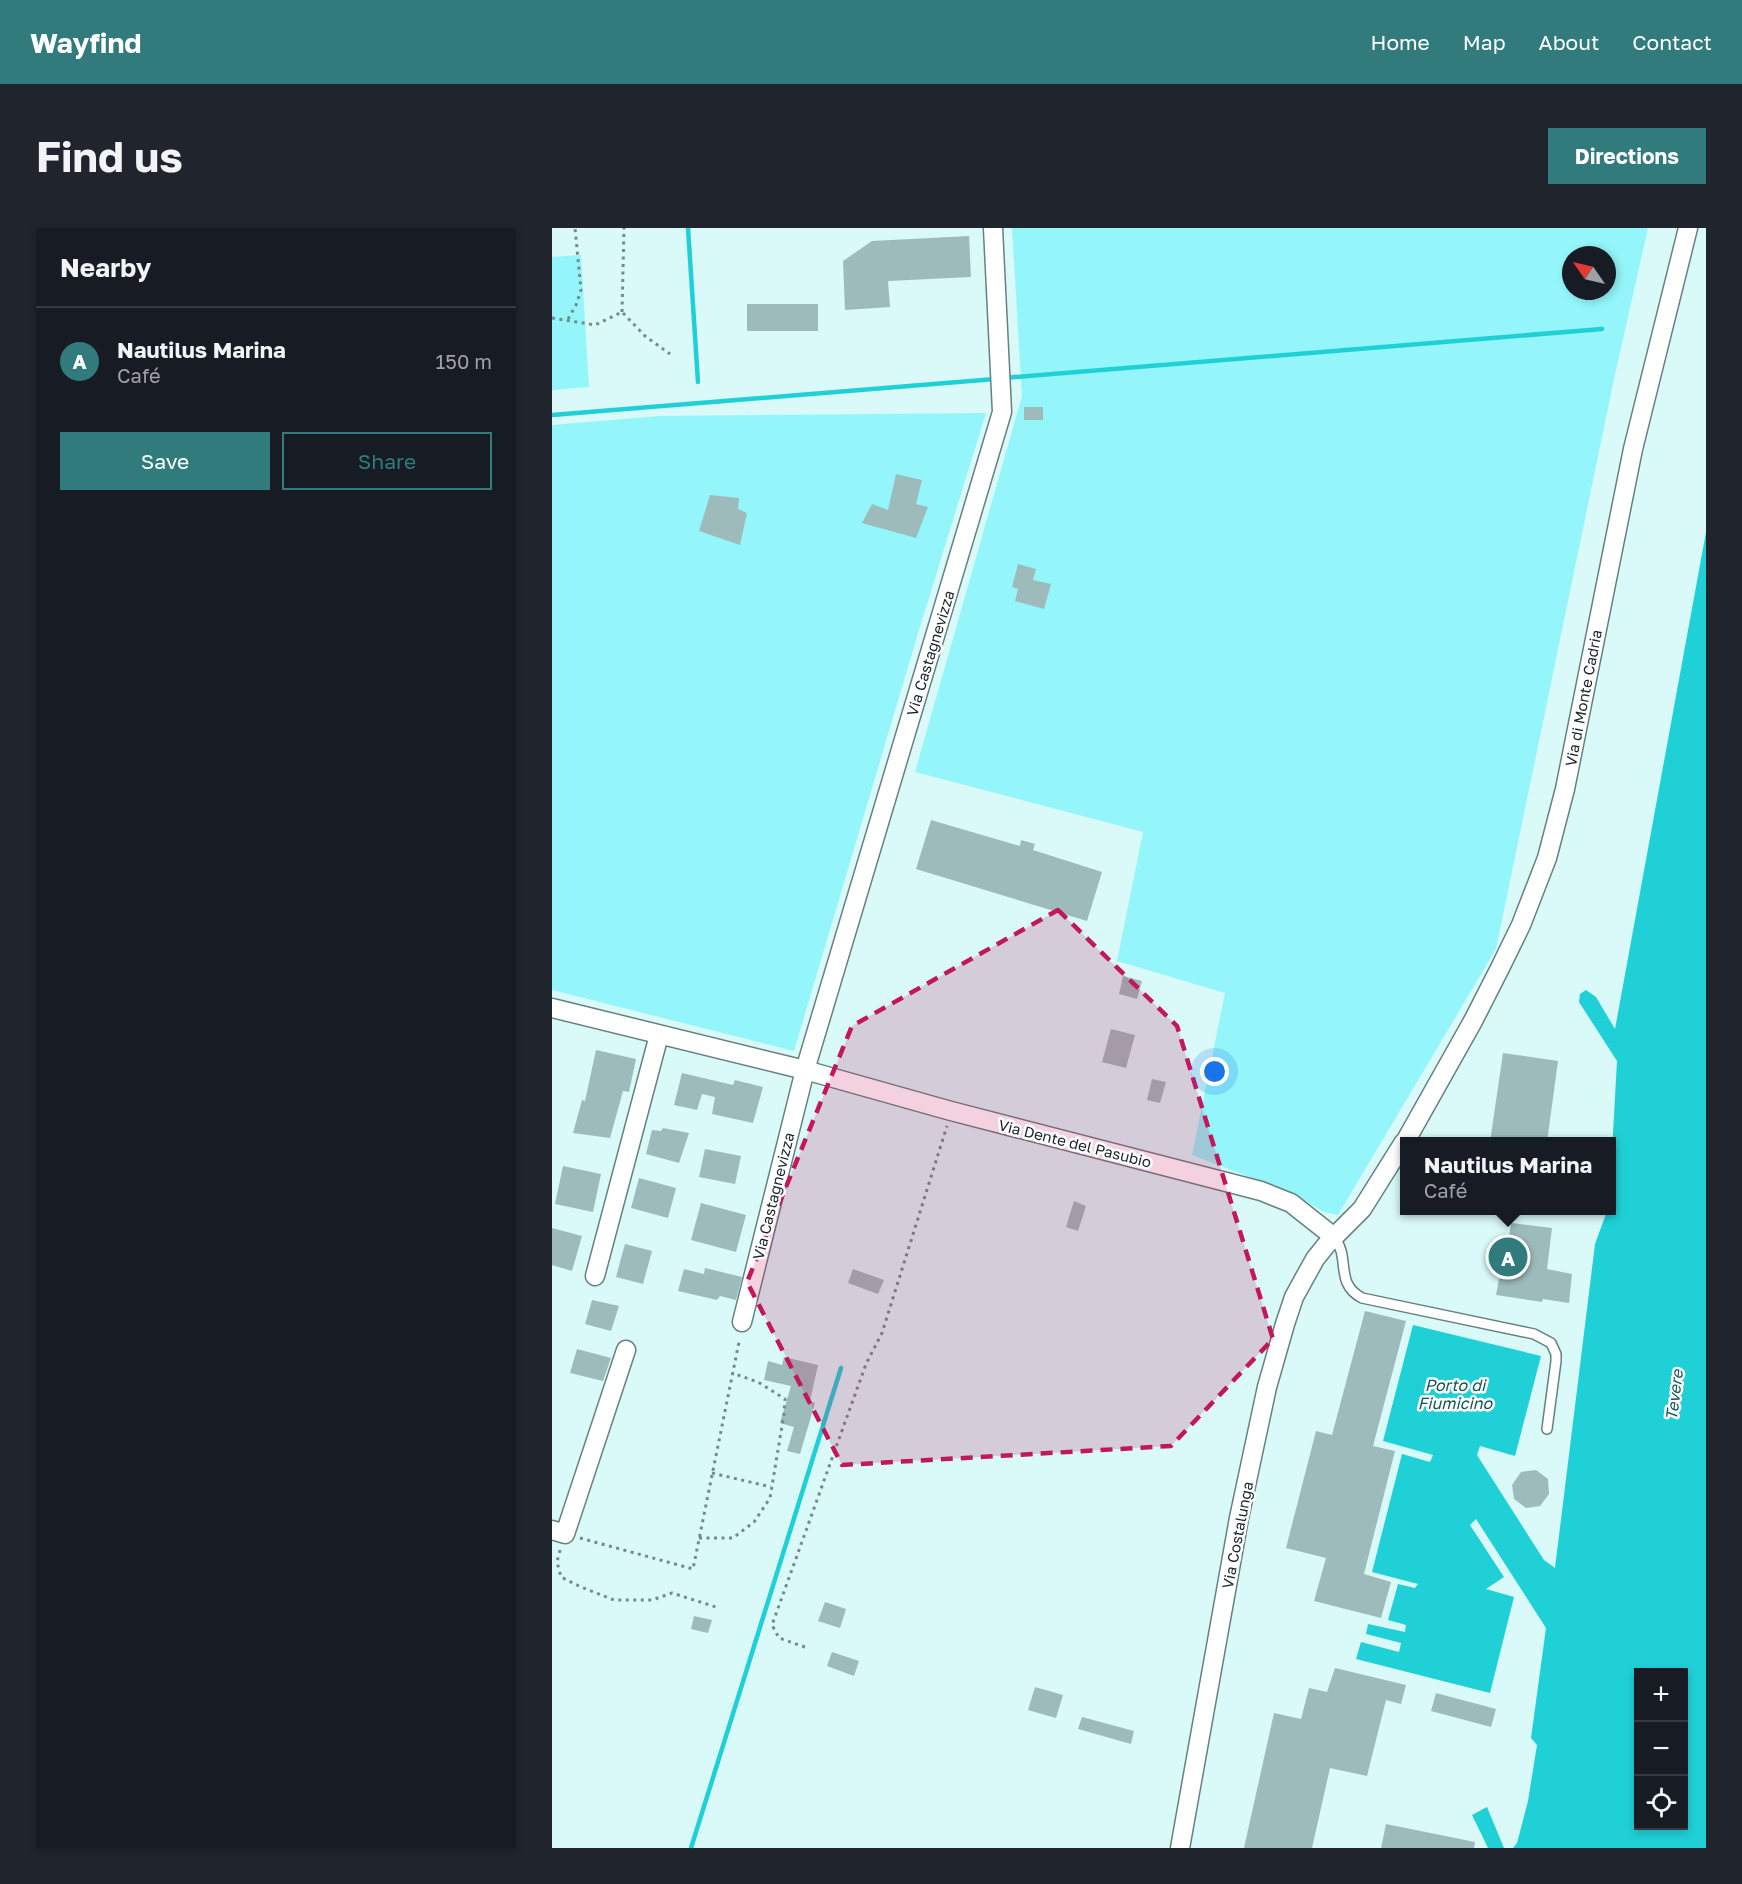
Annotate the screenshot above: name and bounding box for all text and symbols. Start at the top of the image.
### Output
text: Wayfind [30,26,142,59]
text: Home [1370,29,1430,55]
text: Map [1463,29,1506,55]
text: About [1539,29,1599,55]
text: Contact [1632,29,1712,55]
button: Directions [1548,128,1706,184]
text: Find us [36,131,183,181]
north arrow [1562,246,1616,300]
text: Nearby [60,252,151,283]
text: Nautilus Marina [117,336,286,363]
text: A [72,349,87,373]
text: 150 m [436,349,492,373]
text: Café [117,363,161,387]
button: Save [60,432,270,490]
button: Share [282,432,492,490]
street label: Via Castagnevizza [902,588,958,718]
street label: Via di Monte Cadria [1561,628,1605,768]
your location [1200,1057,1229,1086]
street label: Via Dente del Pasubio [997,1115,1153,1171]
street label: Via Castagnevizza [748,1130,798,1262]
popup [1400,1137,1616,1215]
text: Nautilus Marina [1424,1151,1592,1178]
text: Café [1424,1178,1467,1202]
pin: A [1488,1234,1528,1280]
water label: Tevere [1661,1367,1687,1421]
water label: Porto di Fiumicino [1418,1375,1494,1413]
street label: Via Costalunga [1218,1480,1256,1590]
map controls [1634,1668,1688,1830]
button: + [1634,1668,1688,1722]
button: − [1634,1722,1688,1776]
button: locate [1634,1776,1688,1830]

